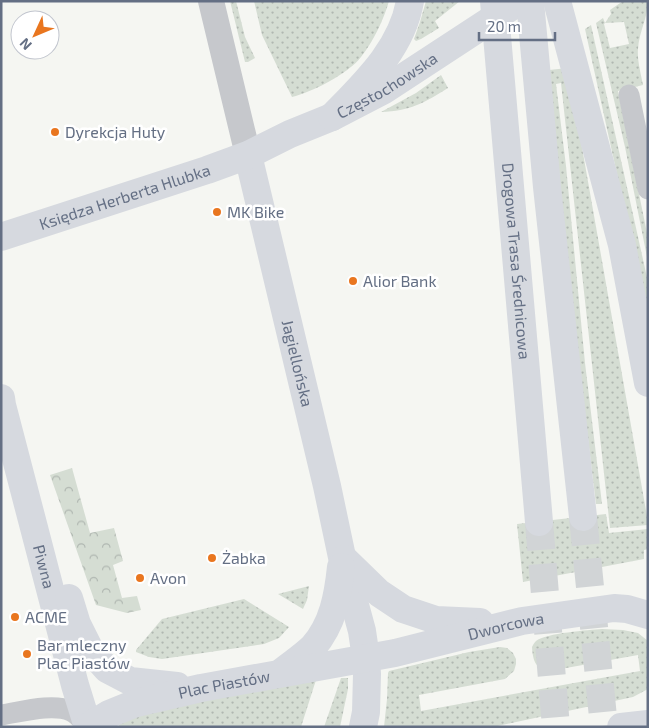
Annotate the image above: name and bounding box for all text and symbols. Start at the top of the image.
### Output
north arrow [10,10,60,60]
scale bar [479,10,555,42]
text: 20 m [487,17,521,35]
text: N [16,35,35,54]
street label: Częstochowska [333,48,441,122]
place label: Dyrekcja Huty [65,122,166,142]
marker: Dyrekcja Huty [49,126,61,138]
street label: Księdza Herberta Hlubka [36,160,212,233]
street label: Drogowa Trasa Średnicowa [499,162,535,360]
place label: MK Bike [227,202,284,221]
marker: MK Bike [211,206,223,218]
place label: Alior Bank [363,271,437,290]
marker: Alior Bank [347,275,359,287]
street label: Jagiellońska [279,318,318,408]
street label: Piwna [30,542,59,590]
place label: Żabka [222,548,266,567]
marker: Żabka [206,552,218,564]
place label: Avon [150,568,186,587]
marker: Avon [134,572,146,584]
place label: ACME [25,607,67,626]
street label: Dworcowa [466,608,545,643]
marker: ACME [9,611,21,623]
place label: Bar mleczny Plac Piastów [37,635,130,672]
marker: Bar mleczny Plac Piastów [21,648,33,660]
street label: Plac Piastów [176,666,271,702]

